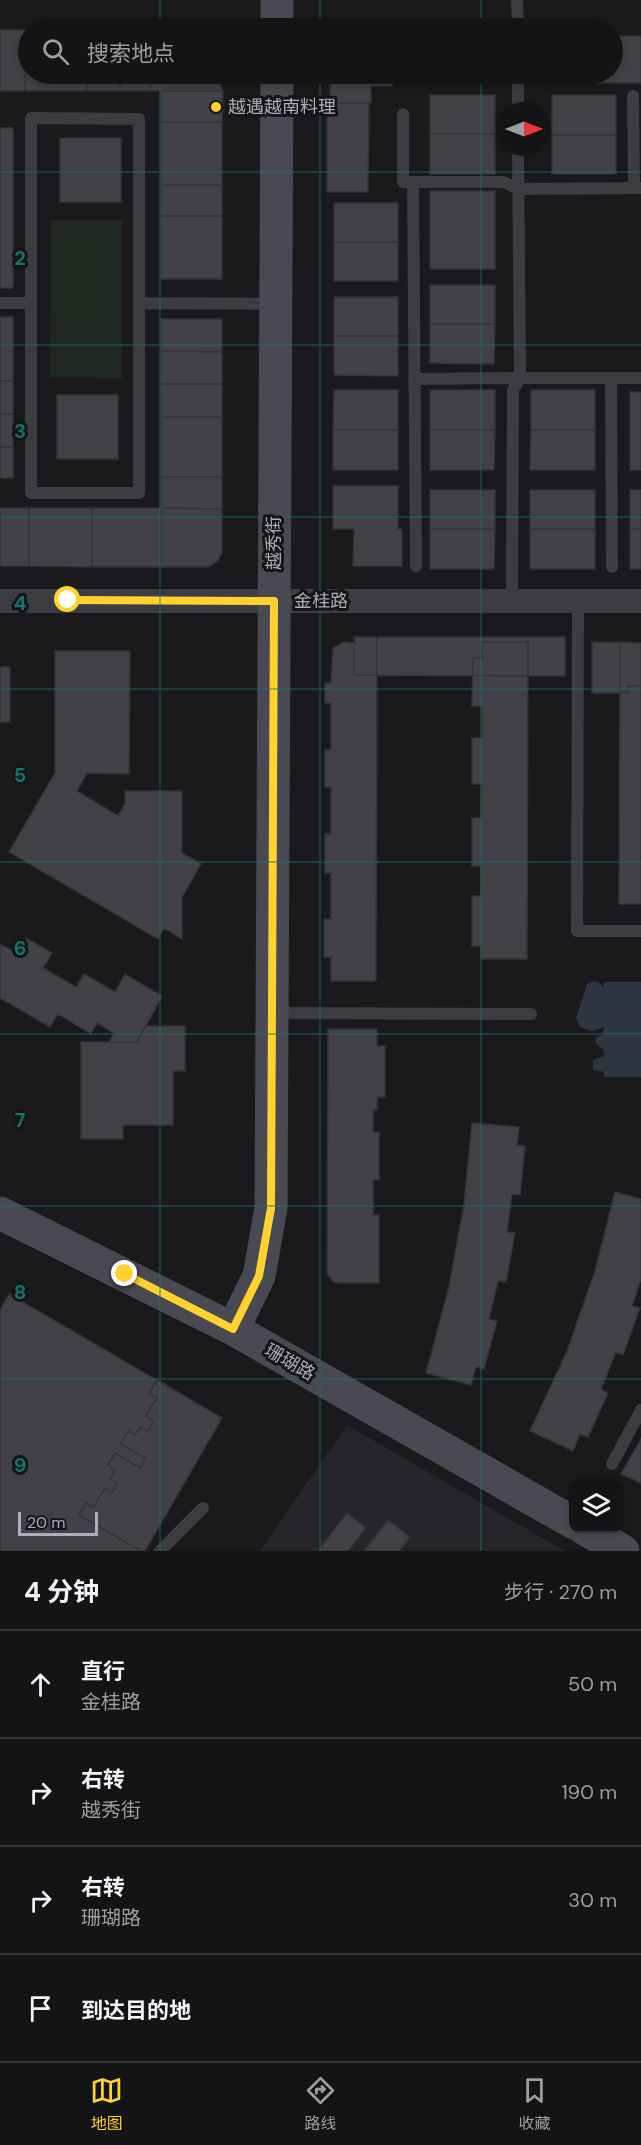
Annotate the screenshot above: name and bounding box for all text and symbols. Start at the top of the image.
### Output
search box [18,18,623,84]
icon: search [39,35,72,68]
text: 搜索地点 [87,39,175,68]
place label: 越遇越南料理 [228,95,336,119]
marker: 越遇越南料理 [209,100,223,114]
north arrow [497,102,551,156]
text: 2 [14,245,26,271]
text: 3 [14,418,26,444]
street label: 越秀街 [262,516,286,570]
route start [54,586,80,612]
street label: 金桂路 [294,589,348,613]
text: 4 [14,590,27,616]
text: 5 [14,762,26,788]
text: 6 [14,935,26,961]
text: 7 [15,1107,26,1133]
route end [111,1260,137,1286]
text: 8 [14,1279,26,1305]
street label: 珊瑚路 [261,1338,319,1386]
text: 9 [14,1452,26,1478]
map controls [569,1479,623,1533]
button: layers [569,1479,623,1533]
scale bar [18,1509,98,1536]
text: 20 m [27,1512,66,1533]
text: 4 分钟 [24,1575,99,1609]
text: 步行 · 270 m [504,1579,617,1605]
text: 直行 [81,1657,125,1686]
icon: ahead [24,1668,57,1701]
text: 50 m [568,1671,617,1697]
text: 金桂路 [81,1689,141,1715]
text: 右转 [81,1765,125,1794]
icon: right [24,1776,57,1809]
text: 190 m [561,1779,617,1805]
text: 越秀街 [81,1797,141,1823]
text: 右转 [81,1873,125,1902]
icon: right [24,1884,57,1917]
text: 30 m [568,1887,617,1913]
text: 珊瑚路 [81,1905,141,1931]
icon: arrive [24,1992,57,2025]
text: 到达目的地 [81,1996,191,2025]
tab: 地图 [90,2074,123,2134]
tab: 路线 [304,2074,337,2134]
tab: 收藏 [518,2074,551,2134]

